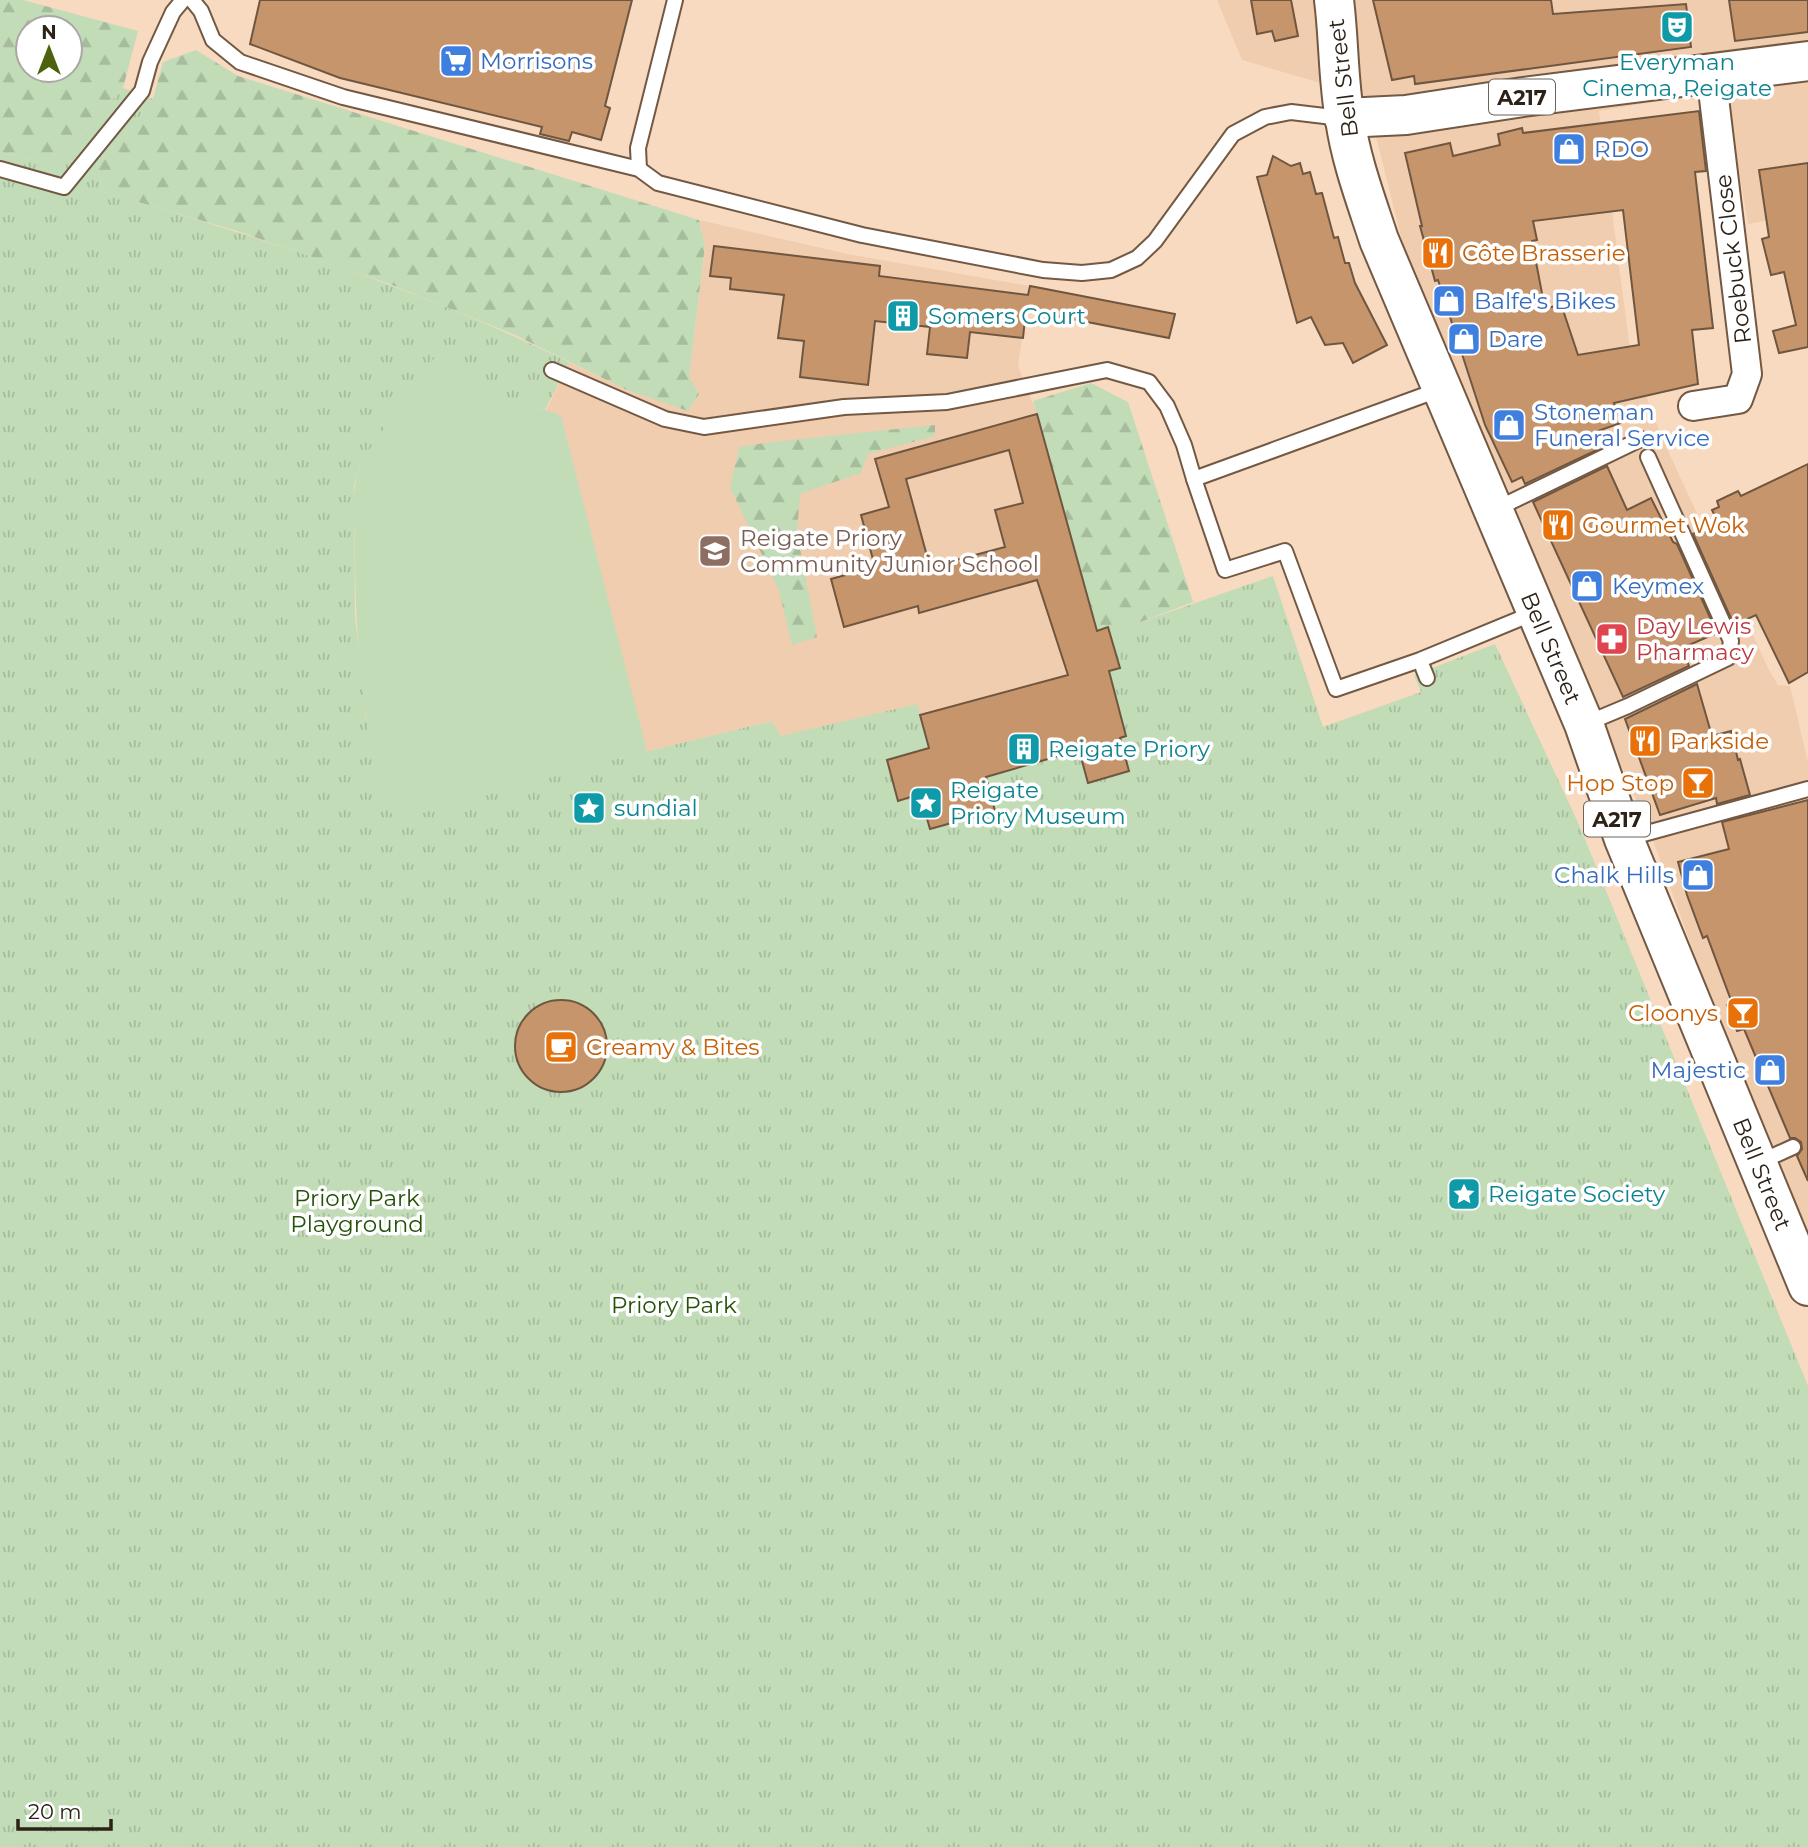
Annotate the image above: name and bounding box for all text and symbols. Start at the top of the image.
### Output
theatre icon: Everyman Cinema, Reigate [1658,8,1696,46]
north arrow [14,14,84,84]
street label: Bell Street [1322,17,1364,139]
text: N [41,21,57,44]
supermarket icon: Morrisons [437,42,475,80]
place label: Morrisons [480,47,593,75]
place label: Everyman Cinema, Reigate [1582,48,1772,102]
road number: A217 [1489,80,1555,114]
shop icon: RDO [1550,130,1588,168]
place label: RDO [1594,135,1649,163]
street label: Roebuck Close [1709,173,1757,345]
restaurant icon: Côte Brasserie [1419,234,1457,272]
place label: Côte Brasserie [1462,239,1626,267]
shop icon: Balfe's Bikes [1430,282,1468,320]
place label: Balfe's Bikes [1474,287,1616,315]
building icon: Somers Court [884,297,922,335]
place label: Somers Court [928,302,1086,330]
shop icon: Dare [1445,320,1483,358]
place label: Dare [1488,325,1543,353]
place label: Stoneman Funeral Service [1534,398,1710,452]
shop icon: Stoneman Funeral Service [1490,406,1528,444]
restaurant icon: Gourmet Wok [1539,506,1577,544]
place label: Gourmet Wok [1582,511,1745,539]
place label: Reigate Priory Community Junior School [740,524,1039,578]
school or university icon: Reigate Priory Community Junior School [696,532,734,570]
shop icon: Keymex [1568,567,1606,605]
place label: Keymex [1612,572,1704,600]
street label: Bell Street [1515,588,1587,708]
place label: Day Lewis Pharmacy [1636,612,1754,666]
pharmacy icon: Day Lewis Pharmacy [1593,620,1631,658]
restaurant icon: Parkside [1626,722,1664,760]
place label: Parkside [1670,727,1769,755]
building icon: Reigate Priory [1005,730,1043,768]
place label: Reigate Priory [1048,735,1211,763]
bar icon: Hop Stop [1679,764,1717,802]
place label: Hop Stop [1566,769,1674,797]
place label: Reigate Priory Museum [950,776,1126,830]
place icon: Reigate Priory Museum [907,784,945,822]
place icon: sundial [570,789,608,827]
place label: sundial [614,794,698,822]
road number: A217 [1584,802,1650,836]
shop icon: Chalk Hills [1679,856,1717,894]
place label: Chalk Hills [1554,861,1674,889]
bar icon: Cloonys [1724,994,1762,1032]
place label: Cloonys [1628,999,1718,1027]
cafe icon: Creamy & Bites [542,1028,580,1066]
place label: Creamy & Bites [586,1033,760,1061]
shop icon: Majestic [1751,1051,1789,1089]
place label: Majestic [1651,1056,1746,1084]
street label: Bell Street [1727,1114,1797,1234]
place icon: Reigate Society [1445,1175,1483,1213]
place label: Reigate Society [1488,1180,1666,1208]
park label: Priory Park Playground [290,1184,424,1238]
park label: Priory Park [611,1291,737,1319]
scale bar [18,1787,110,1831]
text: 20 m [28,1799,82,1824]

